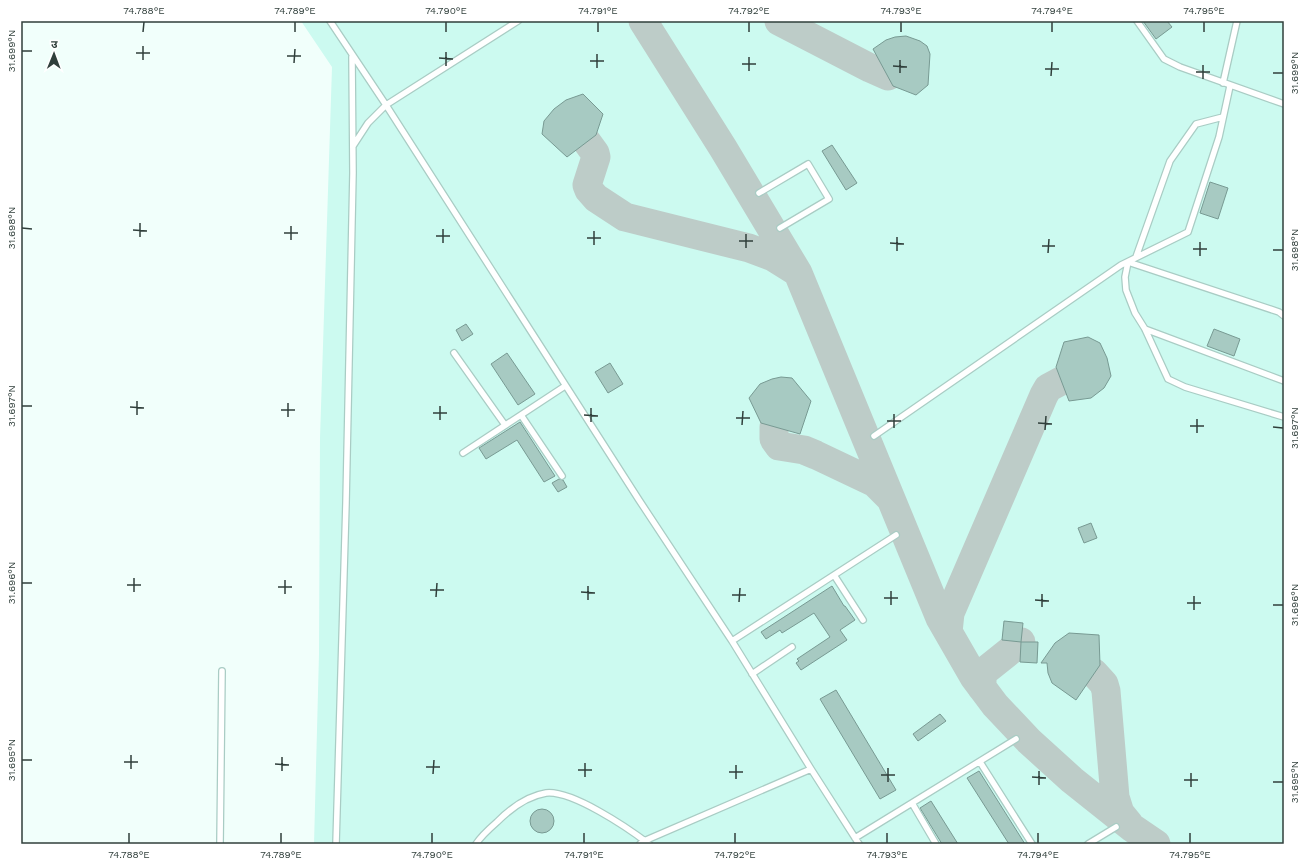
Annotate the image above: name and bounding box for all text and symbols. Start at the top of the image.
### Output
text: 74.788°E [123,5,165,16]
text: 74.789°E [274,5,316,16]
text: 74.790°E [425,5,467,16]
text: 74.791°E [578,5,618,16]
text: 74.792°E [728,5,770,16]
text: 74.793°E [880,5,922,16]
text: 74.794°E [1031,5,1073,16]
text: 74.795°E [1183,5,1225,16]
text: 31.699°N [6,30,17,72]
north arrow [34,34,74,74]
text: उ [51,38,58,51]
text: 31.699°N [1289,52,1300,94]
text: 31.698°N [6,207,17,249]
text: 31.698°N [1289,229,1300,271]
text: 31.697°N [6,385,17,427]
text: 31.697°N [1289,407,1300,449]
text: 31.696°N [6,562,17,604]
text: 31.696°N [1289,584,1300,626]
text: 31.695°N [6,739,17,781]
text: 31.695°N [1289,761,1300,803]
text: 74.788°E [108,849,150,860]
text: 74.789°E [260,849,302,860]
text: 74.790°E [411,849,453,860]
text: 74.791°E [564,849,604,860]
text: 74.792°E [714,849,756,860]
text: 74.793°E [866,849,908,860]
text: 74.794°E [1017,849,1059,860]
text: 74.795°E [1169,849,1211,860]

